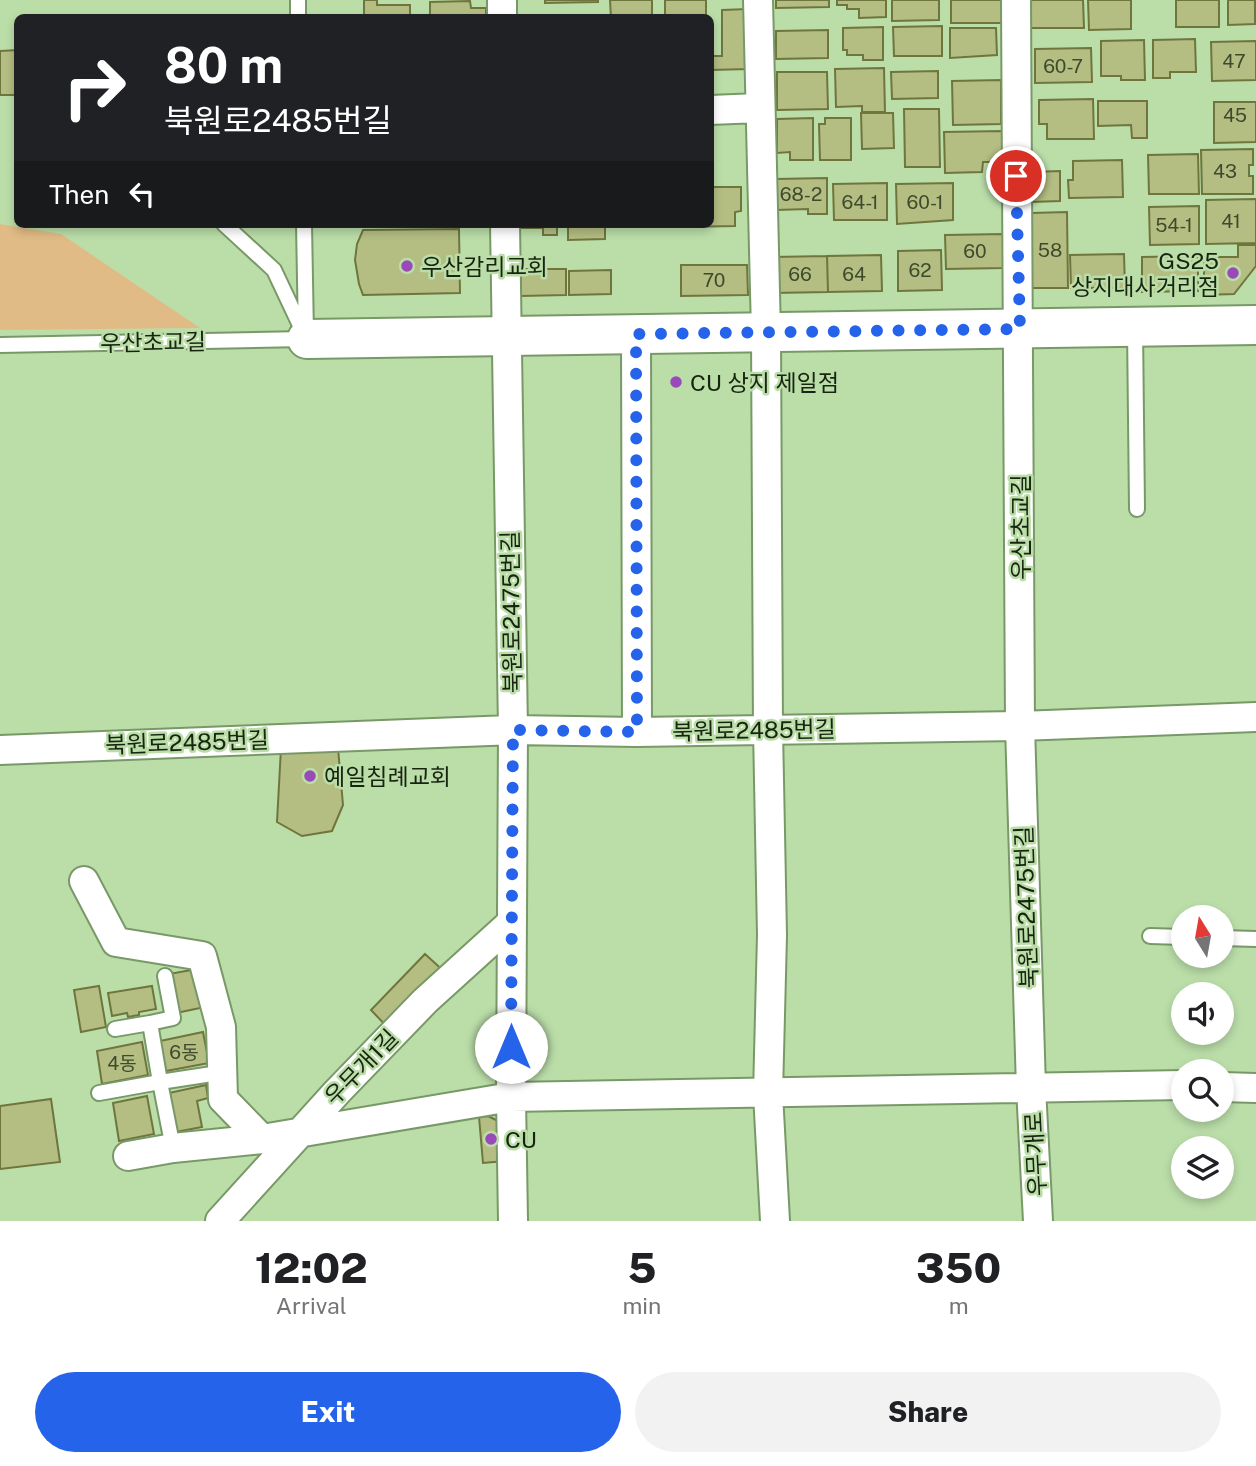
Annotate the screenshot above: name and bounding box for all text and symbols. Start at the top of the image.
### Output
text: 80 m [164,36,283,94]
icon: right [49,42,140,133]
house number: 47 [1222,50,1246,72]
house number: 60-7 [1043,55,1083,77]
text: 북원로2485번길 [164,102,392,139]
house number: 45 [1223,104,1247,126]
pin [986,146,1046,206]
icon: arrive [997,157,1035,195]
house number: 43 [1213,160,1237,182]
icon: left [123,175,161,213]
text: Then [49,179,109,210]
house number: 68-2 [780,183,822,205]
house number: 64-1 [841,191,879,213]
house number: 60-1 [907,191,943,213]
house number: 41 [1221,210,1241,232]
house number: 54-1 [1155,214,1193,236]
house number: 58 [1038,239,1062,261]
house number: 60 [963,240,987,262]
place label: GS25 상지대사거리점 [1071,247,1219,300]
place label: 우산감리교회 [421,253,548,280]
marker: 우산감리교회 [399,258,415,274]
house number: 62 [908,259,932,281]
house number: 66 [788,263,812,285]
house number: 64 [842,263,866,285]
marker: GS25 상지대사거리점 [1225,265,1241,281]
house number: 70 [703,269,725,291]
street label: 우산초교길 [100,328,206,356]
place label: CU 상지 제일점 [690,369,839,396]
marker: CU 상지 제일점 [668,374,684,390]
street label: 우산초교길 [1007,474,1034,580]
street label: 북원로2475번길 [496,531,526,693]
street label: 북원로2485번길 [672,715,836,745]
street label: 북원로2485번길 [105,726,269,758]
place label: 예일침례교회 [324,763,451,790]
marker: 예일침례교회 [302,768,318,784]
street label: 북원로2475번길 [1010,825,1042,989]
north arrow [1171,905,1234,968]
map controls [1171,905,1234,1199]
button: sound [1171,982,1234,1045]
position arrow [474,1010,548,1084]
street label: 우무개1길 [319,1024,403,1110]
house number: 6동 [169,1041,199,1063]
house number: 4동 [107,1052,137,1074]
button: search [1171,1059,1234,1122]
street label: 우무개로 [1019,1111,1051,1197]
place label: CU [505,1126,537,1153]
marker: CU [483,1131,499,1147]
button: layers [1171,1136,1234,1199]
text: 12:02 [255,1243,368,1292]
text: 5 [627,1243,656,1292]
text: 350 [916,1243,1001,1292]
text: Arrival [276,1292,347,1319]
text: min [622,1292,661,1319]
text: m [949,1292,969,1319]
button: Exit [35,1372,621,1452]
button: Share [635,1372,1221,1452]

